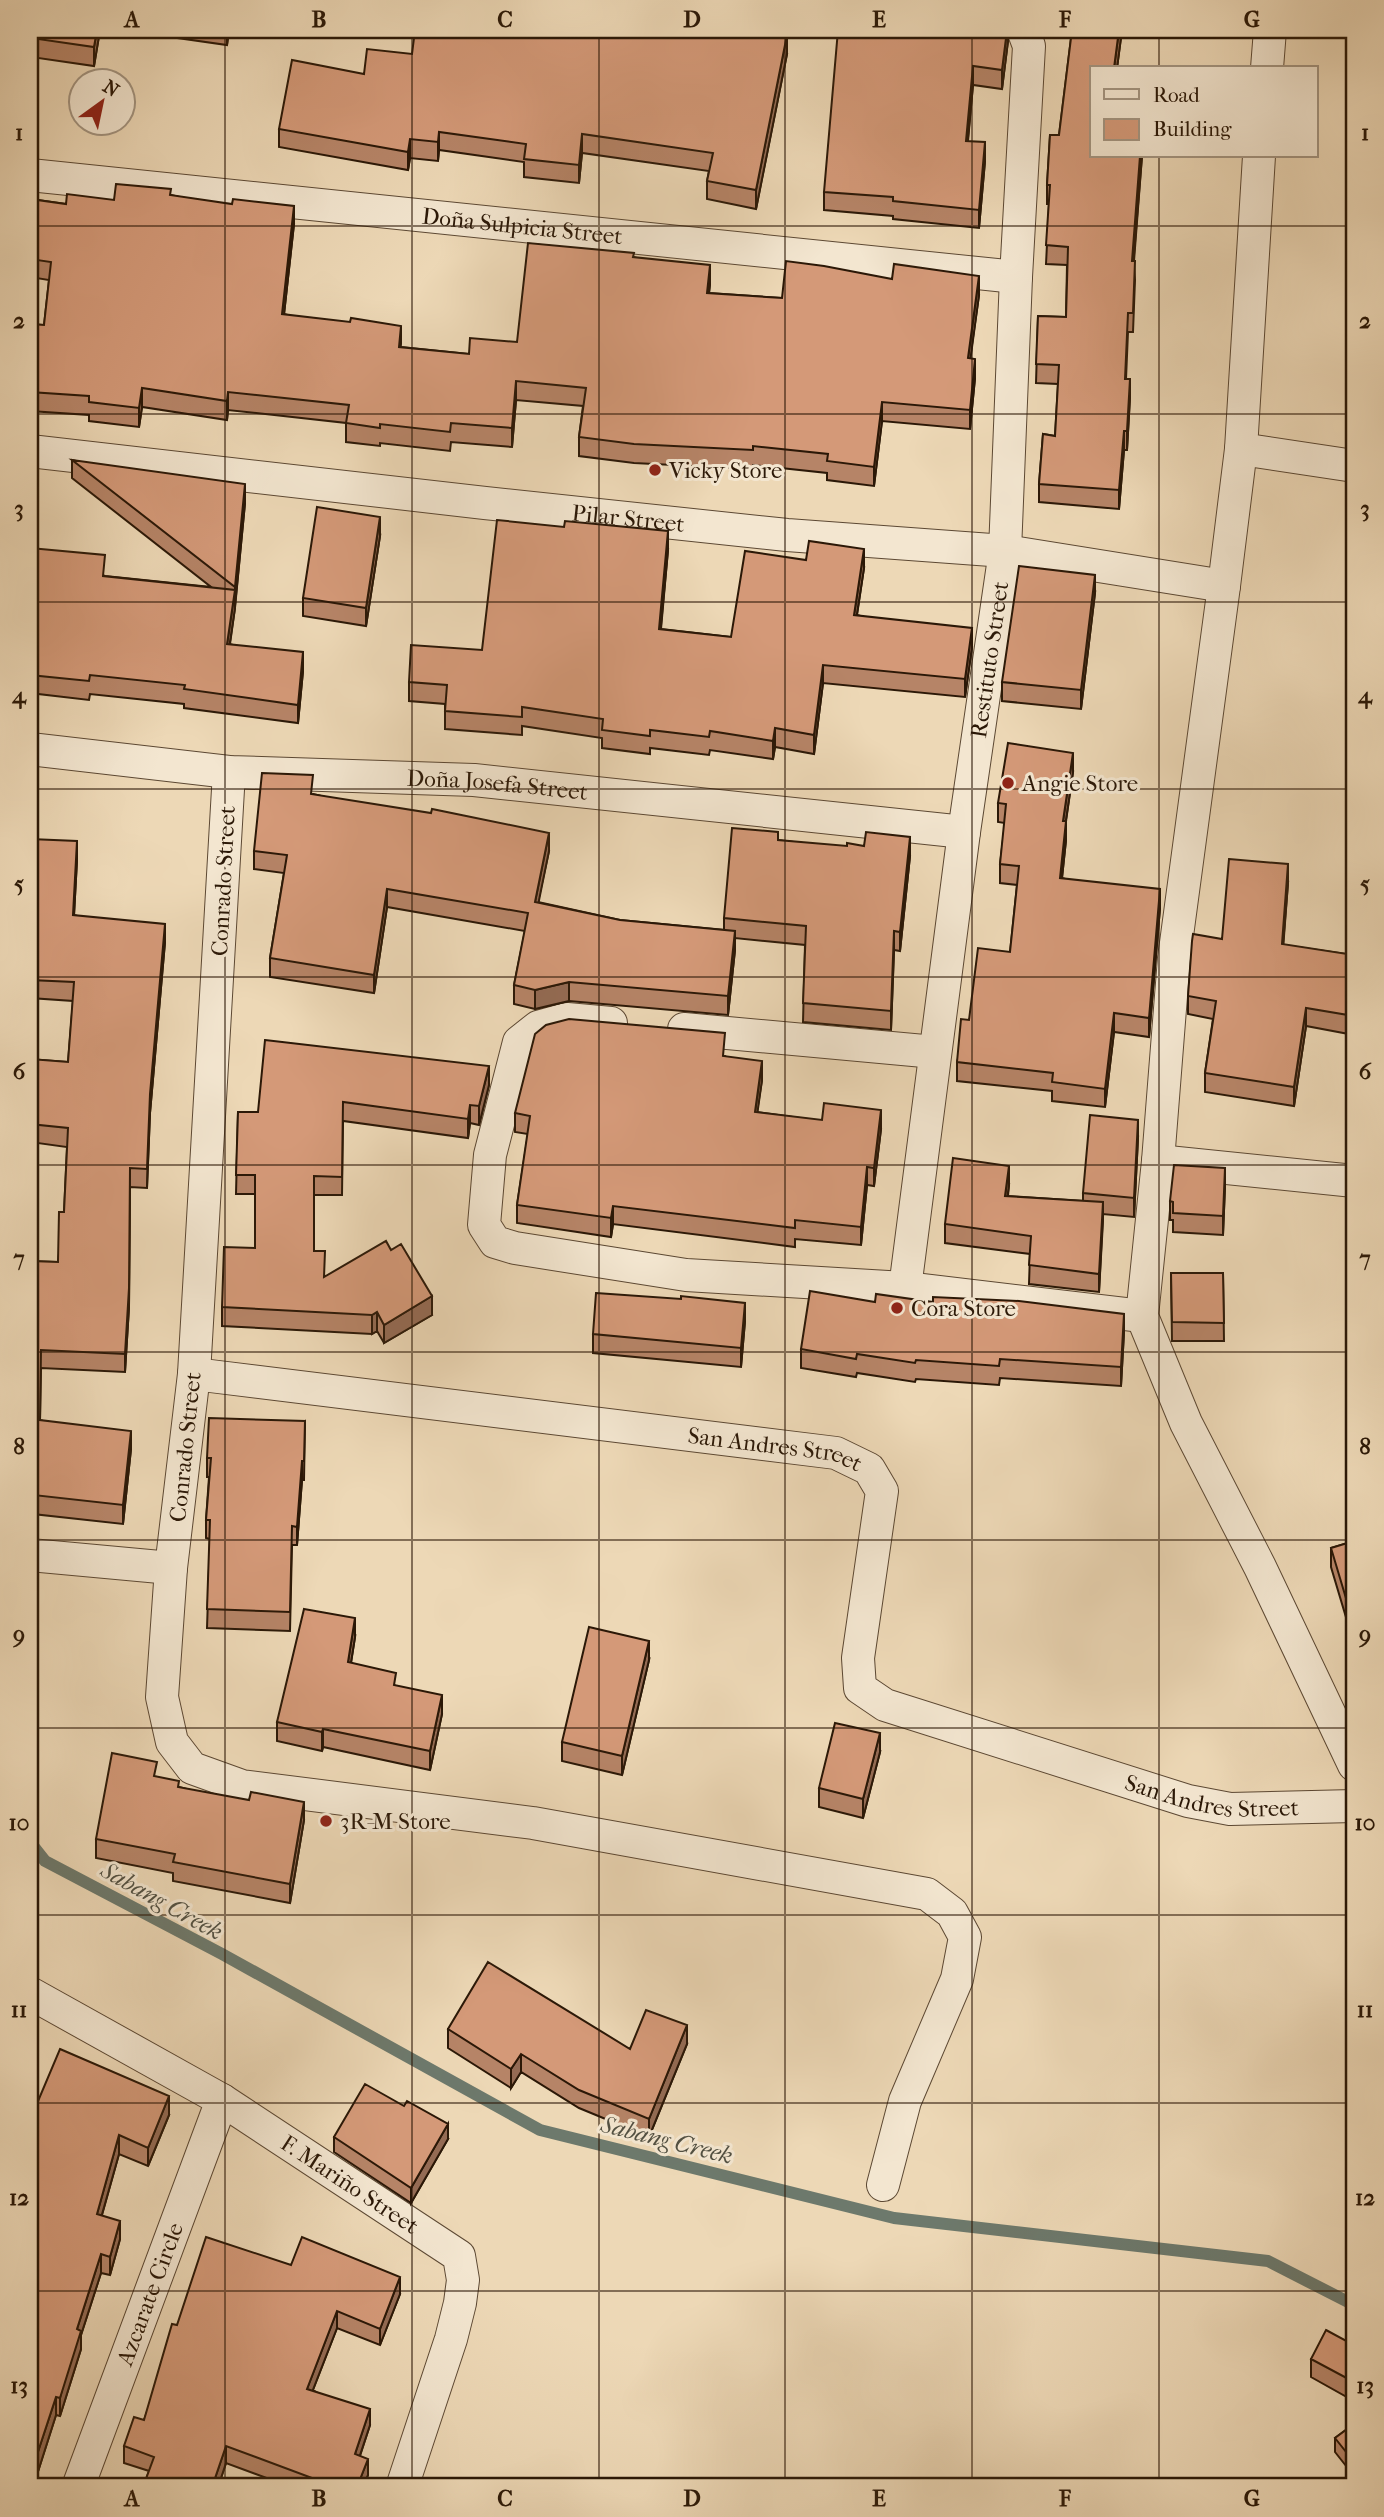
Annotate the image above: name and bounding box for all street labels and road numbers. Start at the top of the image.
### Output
street label: Doña Sulpicia Street [421,203,624,250]
street label: Pilar Street [570,499,686,538]
street label: Restituto Street [965,580,1014,740]
street label: Doña Josefa Street [406,765,589,806]
street label: Conrado Street [206,805,241,957]
street label: Conrado Street [164,1371,207,1523]
street label: San Andres Street [686,1422,866,1478]
street label: San Andres Street [1122,1769,1299,1823]
street label: F. Mariño Street [276,2129,424,2240]
street label: Azcarate Circle [111,2219,189,2370]

